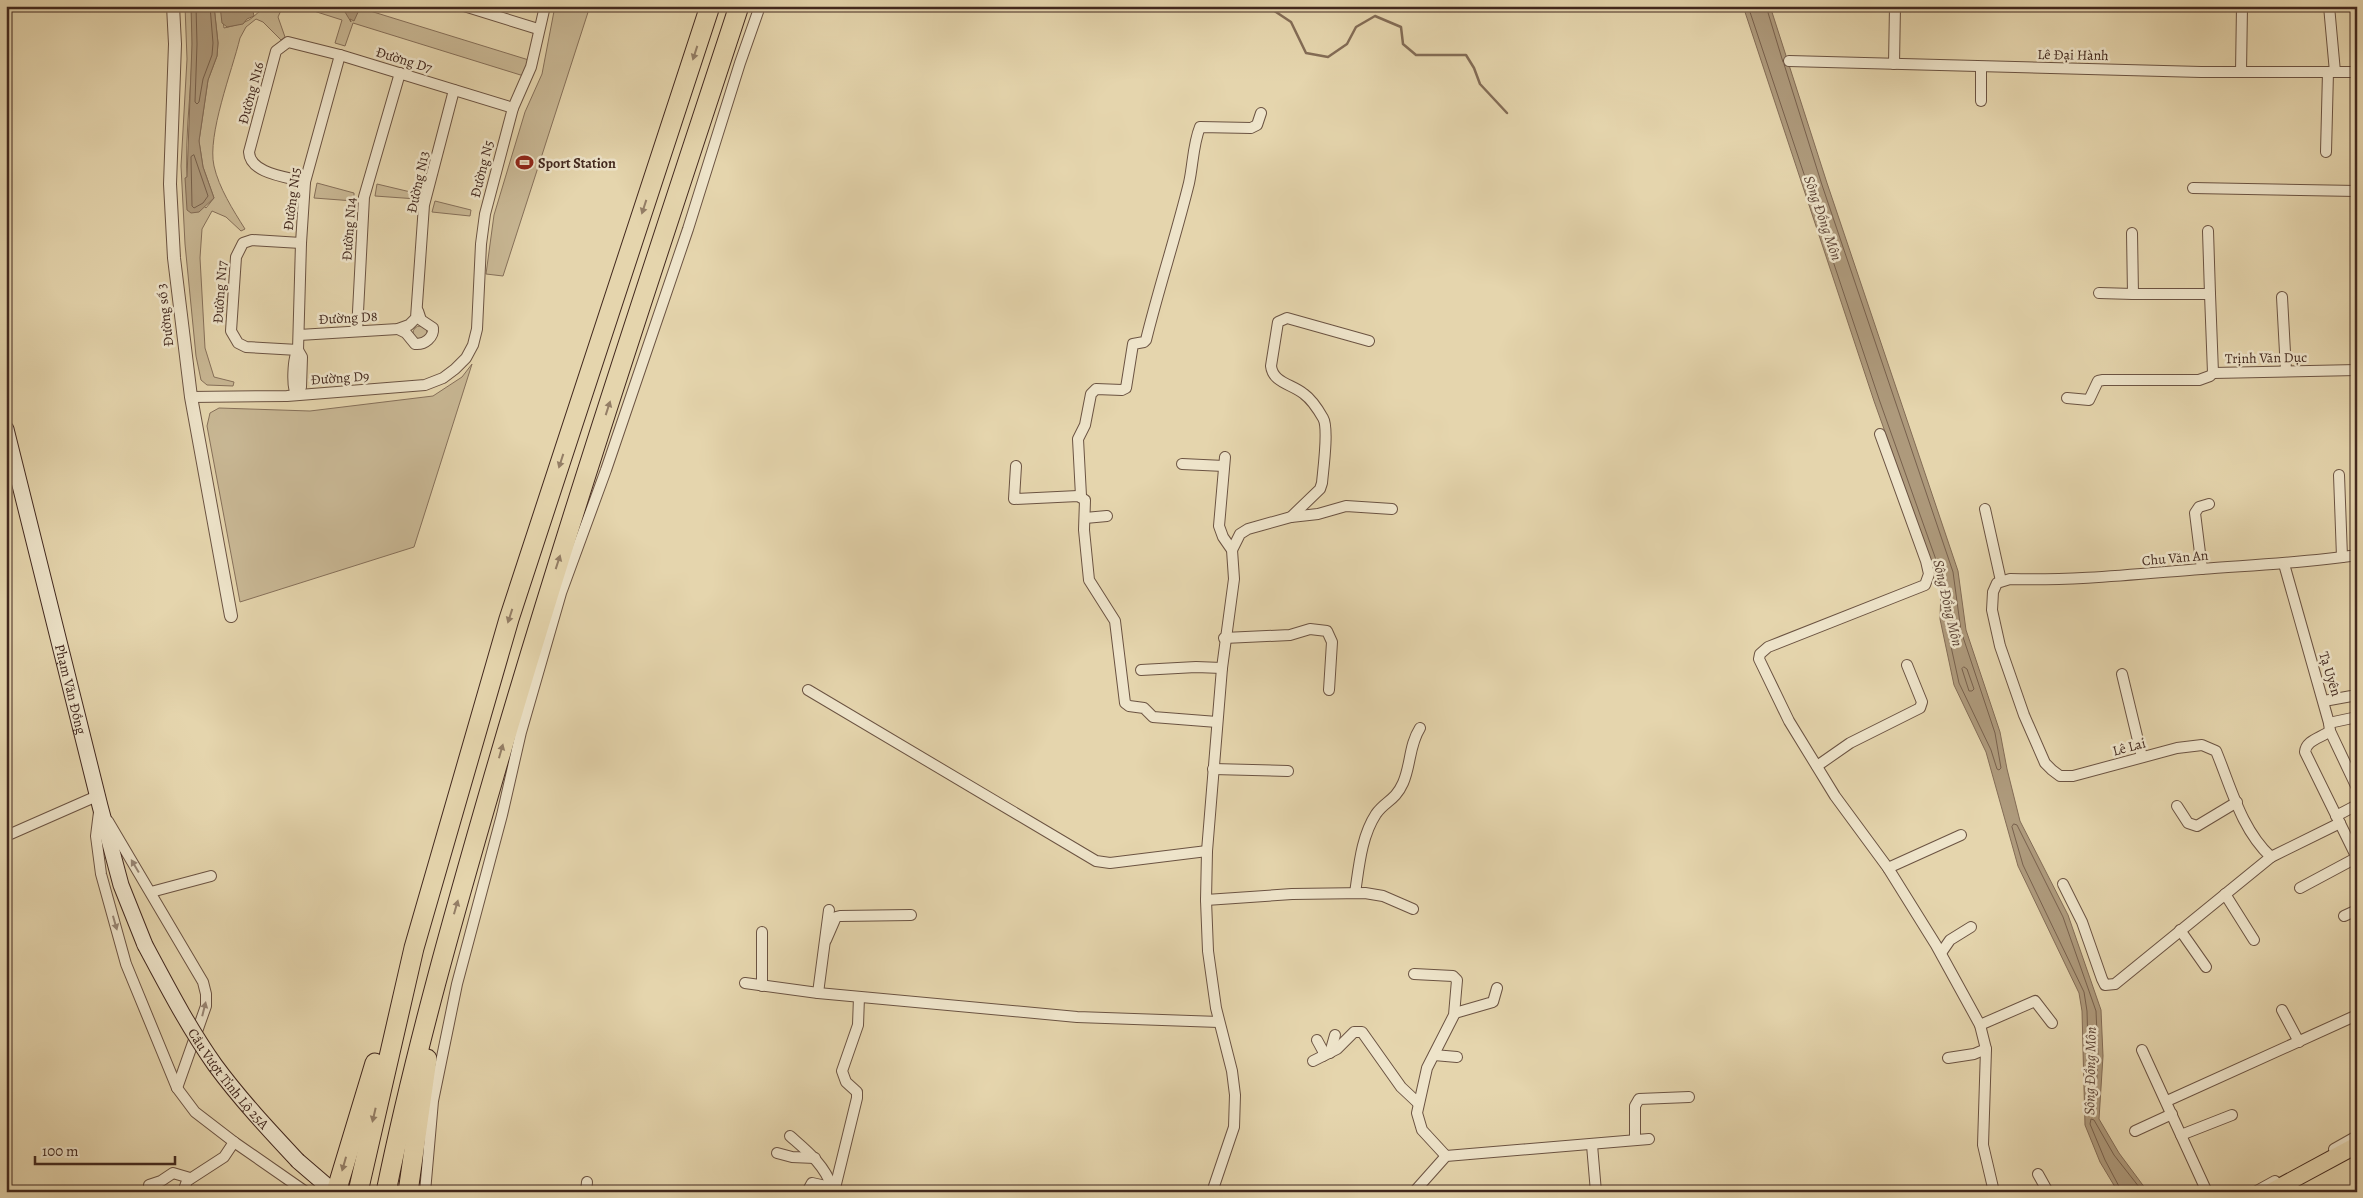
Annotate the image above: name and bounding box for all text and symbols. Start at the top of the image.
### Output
street label: Đường D7 [373,42,435,78]
one-way arrow [691,45,698,60]
street label: Lê Đại Hành [2037,45,2109,65]
street label: Đường N16 [234,60,268,126]
street label: Đường N5 [466,138,498,200]
street label: Đường N13 [402,149,434,215]
sports icon: Sport Station [514,153,534,173]
place label: Sport Station [538,154,616,173]
street label: Đường N15 [279,166,305,232]
water label: Sông Đồng Môn [1799,173,1847,263]
street label: Đường N14 [337,197,361,261]
one-way arrow [640,200,648,215]
street label: Đường N17 [208,260,232,324]
street label: Đường số 3 [152,282,178,348]
street label: Đường D8 [318,307,378,329]
street label: Trịnh Văn Dục [2225,348,2307,368]
street label: Đường D9 [310,366,370,390]
one-way arrow [605,400,613,415]
one-way arrow [556,454,564,469]
street label: Chu Văn An [2141,546,2209,570]
one-way arrow [555,555,562,570]
water label: Sông Đồng Môn [1928,558,1968,648]
one-way arrow [506,608,514,623]
street label: Phạm Văn Đồng [50,642,91,736]
street label: Tạ Uyên [2314,649,2346,699]
street label: Lê Lai [2110,733,2148,761]
one-way arrow [497,744,505,759]
one-way arrow [131,859,140,872]
one-way arrow [452,900,460,915]
one-way arrow [111,915,119,930]
one-way arrow [200,1002,208,1017]
street label: Cầu Vượt Tỉnh Lộ 25A [184,1024,274,1134]
water label: Sông Đồng Môn [2079,1027,2101,1115]
one-way arrow [370,1107,378,1122]
scale bar [35,1133,175,1165]
text: 100 m [42,1141,79,1161]
one-way arrow [339,1157,347,1172]

